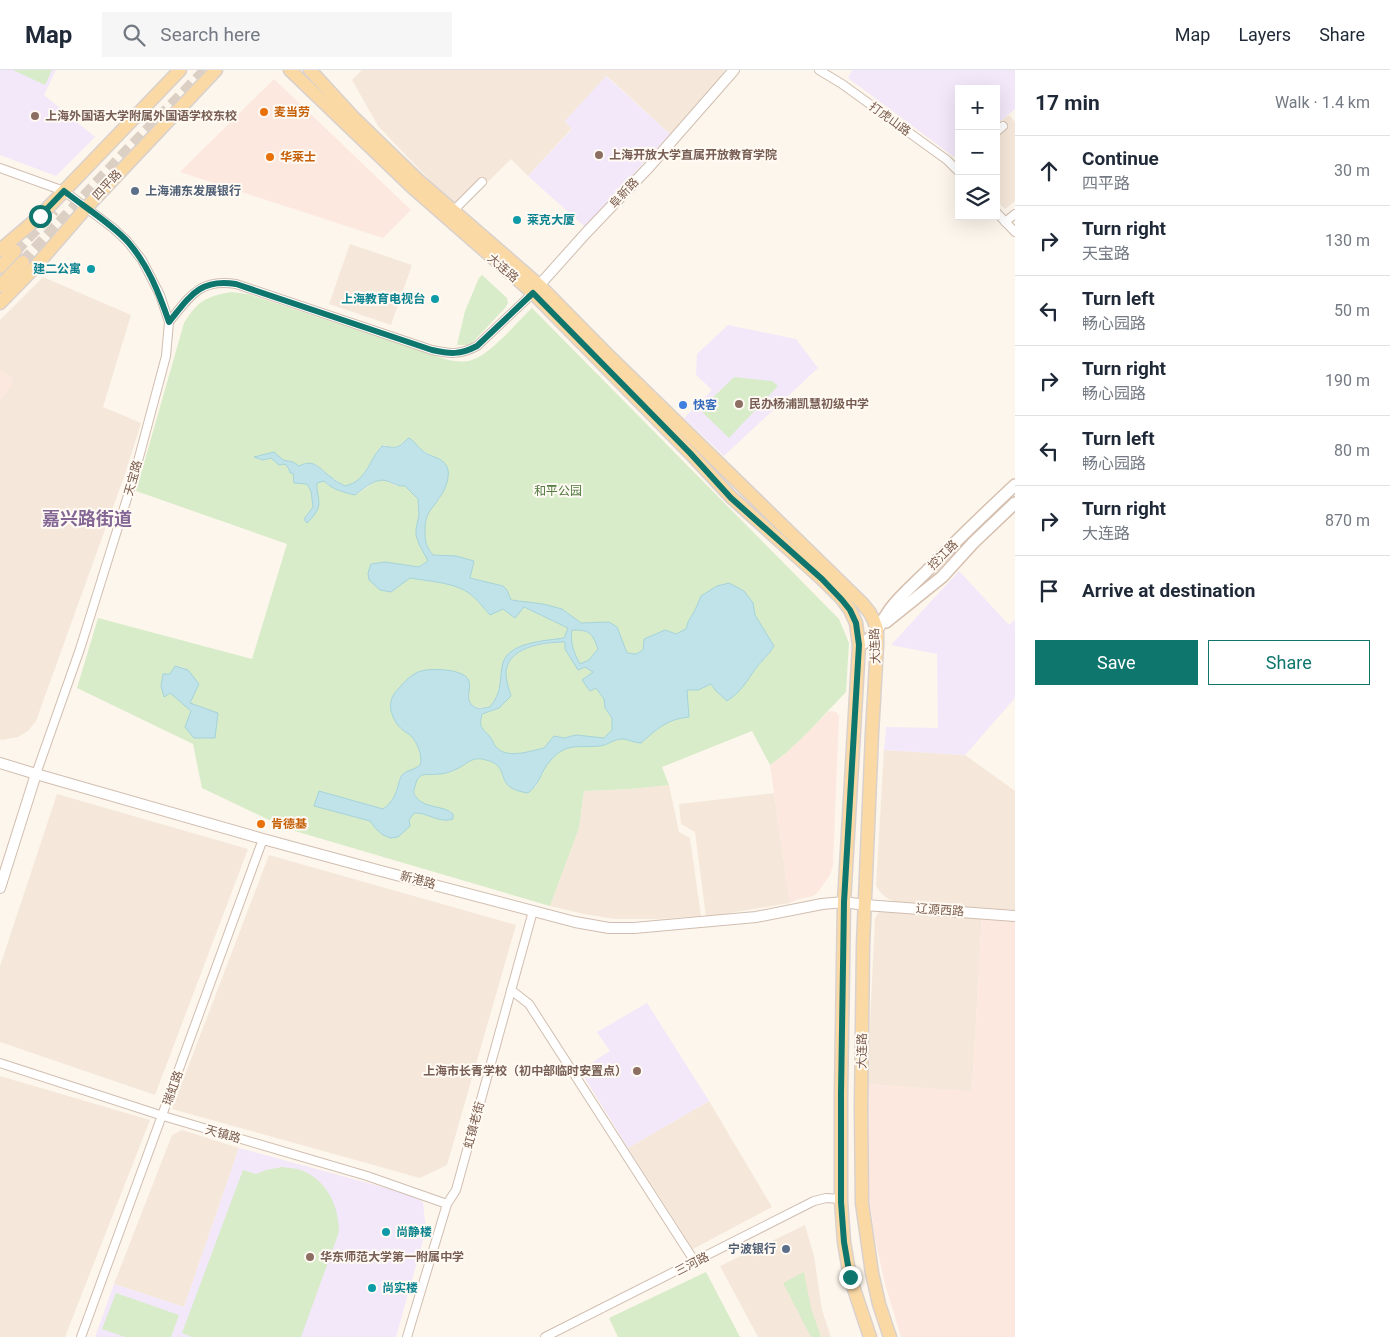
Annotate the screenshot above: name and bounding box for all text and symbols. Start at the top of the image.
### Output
search box [102,12,452,57]
text: Map [25,21,72,49]
icon: search [120,21,148,49]
text: Search here [160,23,260,46]
text: Map [1175,24,1210,45]
text: Layers [1238,24,1291,45]
text: Share [1319,24,1365,45]
map controls [955,85,1000,220]
button: + [955,85,1000,130]
text: 17 min [1035,91,1100,115]
text: Walk · 1.4 km [1275,93,1370,112]
street label: 打虎山路 [866,99,914,139]
place label: 麦当劳 [274,105,310,119]
marker: 麦当劳 [258,106,270,118]
place label: 上海外国语大学附属外国语学校东校 [45,109,237,123]
marker: 上海外国语大学附属外国语学校东校 [29,110,41,122]
button: − [955,130,1000,175]
text: Continue [1082,147,1159,170]
place label: 上海开放大学直属开放教育学院 [609,148,777,162]
marker: 上海开放大学直属开放教育学院 [593,149,605,161]
place label: 华莱士 [280,150,316,164]
marker: 华莱士 [264,151,276,163]
icon: ahead [1035,157,1063,185]
text: 30 m [1334,161,1370,180]
street label: 四平路 [90,167,124,203]
text: 四平路 [1082,174,1130,193]
street label: 阜新路 [607,175,641,211]
button: layers [955,175,1000,220]
place label: 上海浦东发展银行 [145,184,241,198]
marker: 上海浦东发展银行 [129,185,141,197]
route start [29,205,52,228]
place label: 莱克大厦 [527,213,575,227]
marker: 莱克大厦 [511,214,523,226]
text: Turn right [1082,217,1166,240]
icon: right [1035,227,1063,255]
text: 130 m [1325,231,1370,250]
text: 天宝路 [1082,244,1130,263]
street label: 大连路 [485,251,521,285]
place label: 建二公寓 [33,262,81,276]
marker: 建二公寓 [85,263,97,275]
text: Turn left [1082,287,1155,310]
place label: 上海教育电视台 [341,292,425,306]
marker: 上海教育电视台 [429,293,441,305]
icon: left [1035,297,1063,325]
text: 50 m [1334,301,1370,320]
text: 畅心园路 [1082,314,1146,333]
text: Turn right [1082,357,1166,380]
icon: right [1035,367,1063,395]
text: 190 m [1325,371,1370,390]
text: 畅心园路 [1082,384,1146,403]
place label: 民办杨浦凯慧初级中学 [749,397,869,411]
place label: 快客 [693,398,717,412]
marker: 民办杨浦凯慧初级中学 [733,398,745,410]
marker: 快客 [677,399,689,411]
text: Turn left [1082,427,1155,450]
icon: left [1035,437,1063,465]
text: 80 m [1334,441,1370,460]
text: 畅心园路 [1082,454,1146,473]
street label: 天宝路 [121,459,145,497]
park label: 和平公园 [534,484,582,498]
text: Turn right [1082,497,1166,520]
icon: right [1035,507,1063,535]
district label: 嘉兴路街道 [42,508,132,529]
text: 870 m [1325,511,1370,530]
text: 大连路 [1082,524,1130,543]
street label: 控江路 [925,537,961,573]
icon: arrive [1035,577,1063,605]
text: Arrive at destination [1082,579,1255,602]
street label: 大连路 [867,628,883,664]
button: Save [1035,640,1198,685]
button: Share [1208,640,1370,685]
place label: 肯德基 [271,817,307,831]
marker: 肯德基 [255,818,267,830]
street label: 新港路 [399,869,437,891]
street label: 辽源西路 [916,901,964,919]
street label: 大连路 [855,1033,869,1069]
place label: 上海市长青学校（初中部临时安置点） [423,1064,627,1078]
marker: 上海市长青学校（初中部临时安置点） [631,1065,643,1077]
street label: 瑞虹路 [160,1069,186,1107]
street label: 虹镇老街 [461,1100,487,1150]
street label: 天镇路 [204,1122,242,1146]
place label: 尚静楼 [396,1225,432,1239]
marker: 尚静楼 [380,1226,392,1238]
place label: 宁波银行 [728,1242,776,1256]
marker: 宁波银行 [780,1243,792,1255]
place label: 华东师范大学第一附属中学 [320,1250,464,1264]
street label: 三河路 [673,1250,711,1278]
marker: 华东师范大学第一附属中学 [304,1251,316,1263]
route end [839,1266,862,1289]
place label: 尚实楼 [382,1281,418,1295]
marker: 尚实楼 [366,1282,378,1294]

